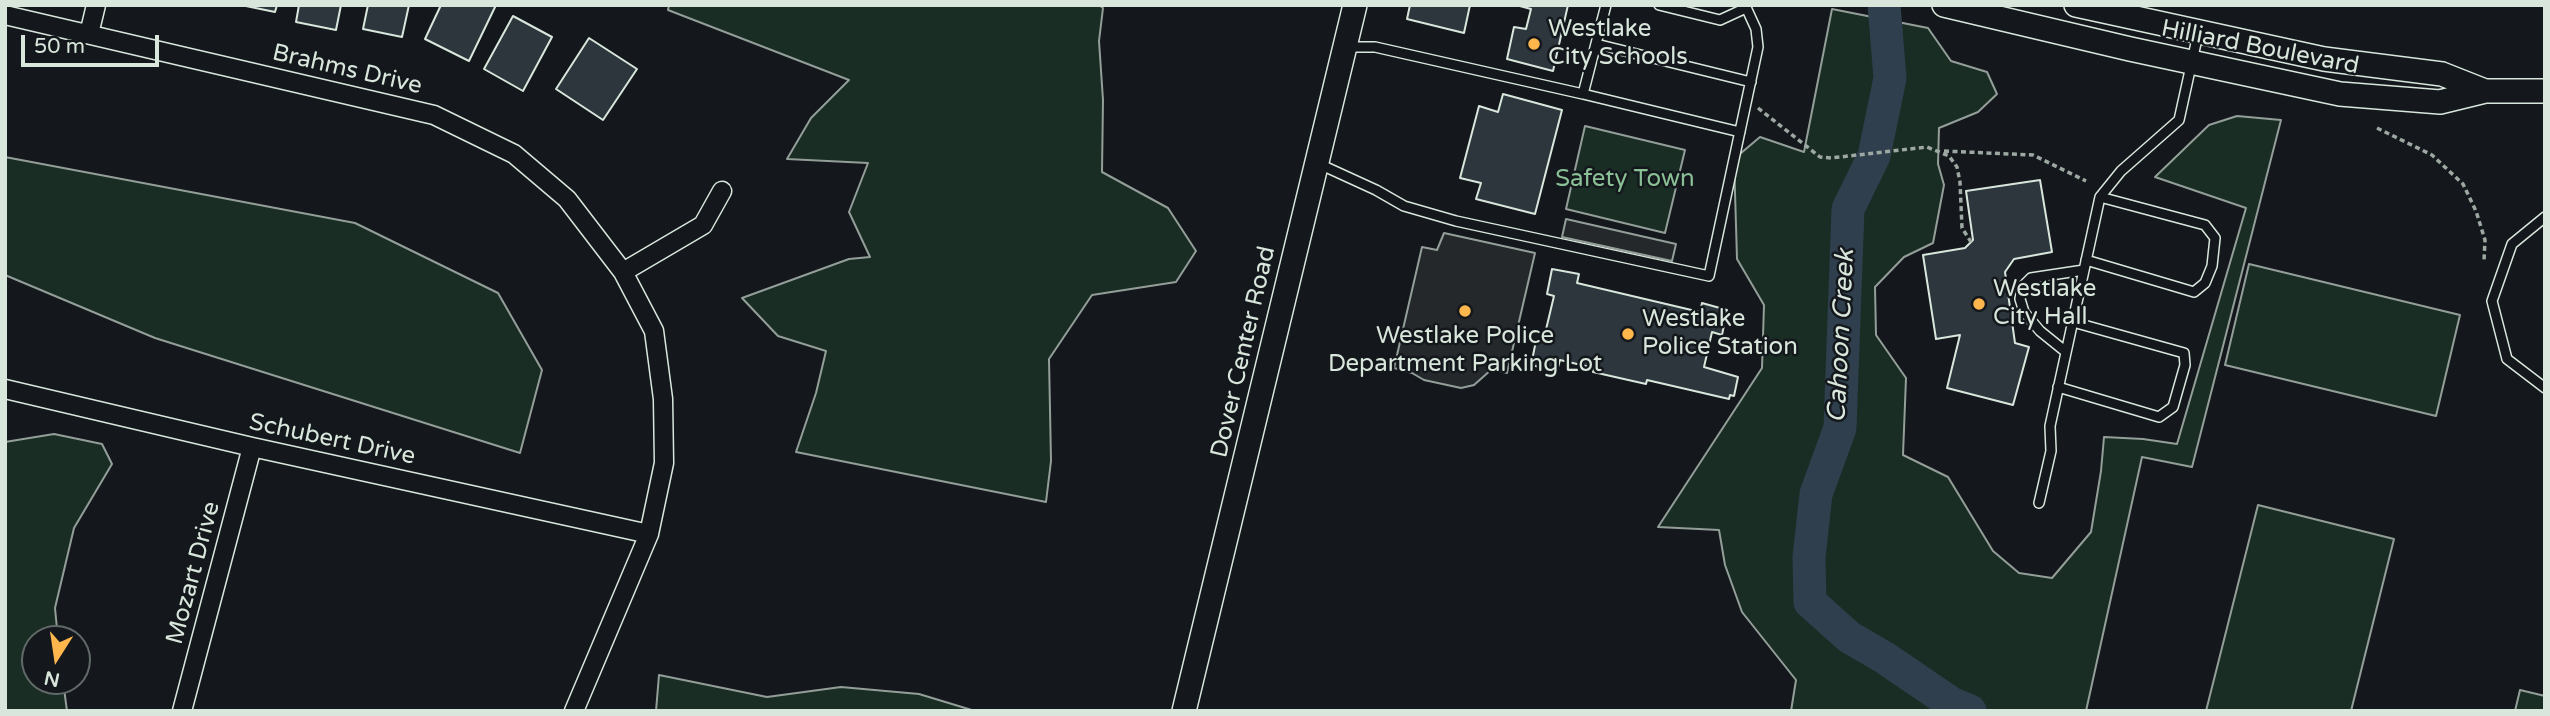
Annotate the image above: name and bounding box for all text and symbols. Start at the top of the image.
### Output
street label: Hilliard Boulevard [2159,15,2361,81]
place label: Westlake City Schools [1548,16,1688,72]
scale bar [24,21,163,65]
text: 50 m [34,34,85,59]
marker: Westlake City Schools [1526,36,1542,52]
street label: Brahms Drive [269,39,425,101]
park label: Safety Town [1555,166,1695,194]
street label: Dover Center Road [1206,243,1282,461]
water label: Cahoon Creek [1822,248,1862,424]
place label: Westlake City Hall [1993,276,2096,332]
marker: Westlake City Hall [1971,296,1987,312]
marker: Westlake Police Department Parking Lot [1457,303,1473,319]
place label: Westlake Police Station [1642,306,1798,362]
place label: Westlake Police Department Parking Lot [1328,323,1602,379]
marker: Westlake Police Station [1620,326,1636,342]
street label: Schubert Drive [246,408,418,472]
street label: Mozart Drive [161,498,227,648]
north arrow [21,625,91,695]
text: N [42,666,62,691]

